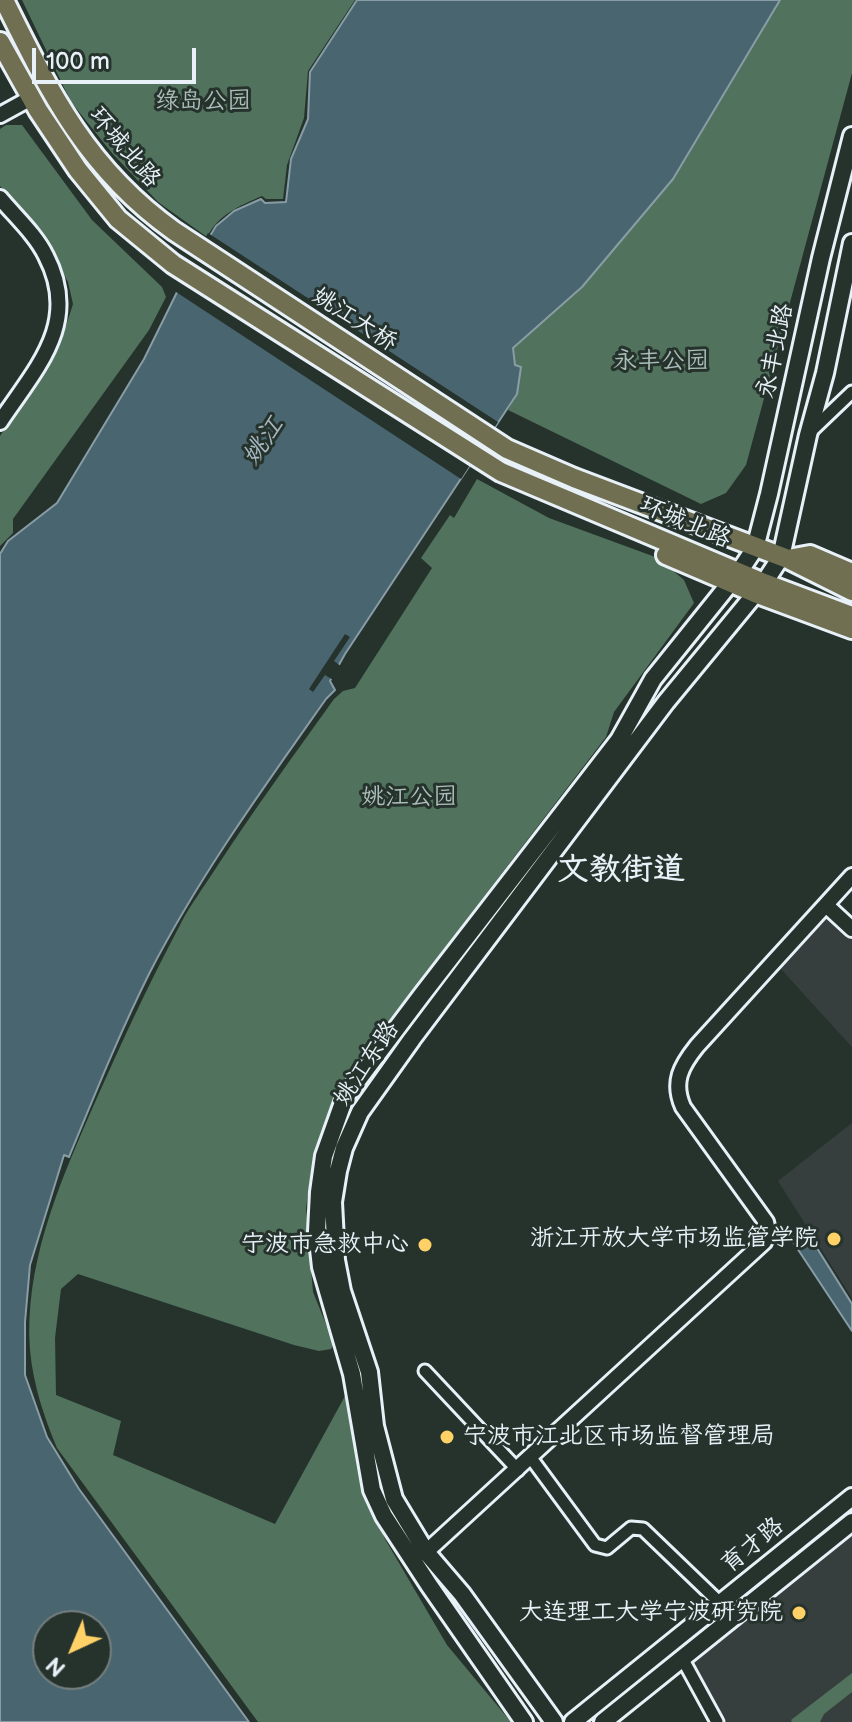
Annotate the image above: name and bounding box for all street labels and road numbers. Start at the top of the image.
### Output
street label: 环城北路 [82,102,166,194]
street label: 姚江大桥 [306,282,402,358]
street label: 永丰北路 [752,301,800,401]
street label: 环城北路 [635,491,735,555]
street label: 姚江东路 [328,1016,406,1112]
street label: 育才路 [716,1512,790,1580]

